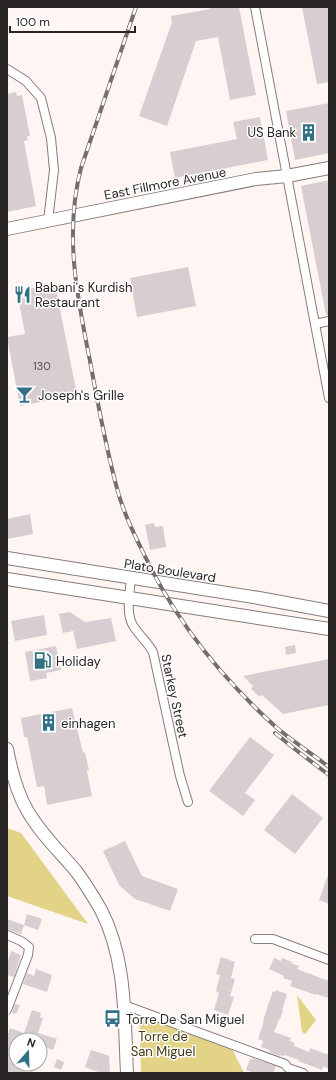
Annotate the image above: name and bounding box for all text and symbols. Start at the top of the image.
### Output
scale bar [10,8,135,34]
text: 100 m [16,14,50,30]
building icon: US Bank [299,122,319,142]
place label: US Bank [248,124,296,141]
street label: East Fillmore Avenue [103,163,228,204]
place label: Babani's Kurdish Restaurant [35,279,132,311]
restaurant icon: Babani's Kurdish Restaurant [12,284,32,304]
house number: 130 [33,359,51,373]
bar icon: Joseph's Grille [15,385,35,405]
place label: Joseph's Grille [38,387,124,404]
street label: Plato Boulevard [123,555,217,586]
fuel station icon: Holiday [33,651,53,671]
place label: Holiday [56,653,101,670]
street label: Starkey Street [157,653,192,740]
building icon: einhagen [38,713,58,733]
place label: einhagen [61,715,115,732]
bus stop icon: Torre De San Miguel [103,1009,123,1029]
place label: Torre De San Miguel [126,1011,244,1028]
park label: Torre de San Miguel [131,1028,195,1060]
north arrow [8,1032,48,1072]
text: N [25,1035,38,1051]

